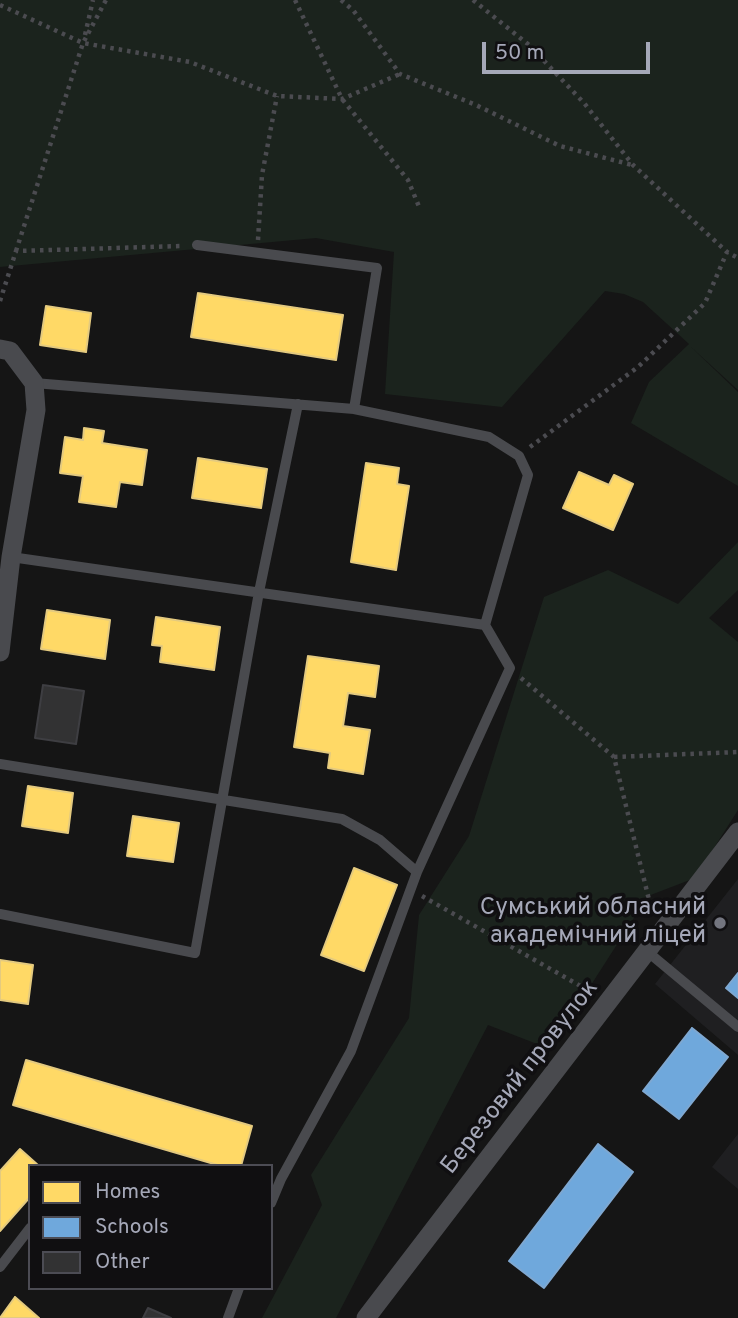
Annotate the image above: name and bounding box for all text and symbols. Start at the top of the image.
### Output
scale bar [486,28,654,72]
text: 50 m [495,40,544,67]
place label: Сумський обласний академічний ліцей [480,895,706,951]
marker: Сумський обласний академічний ліцей [712,915,728,931]
street label: Березовий провулок [436,975,606,1181]
legend [28,1164,273,1290]
text: Homes [95,1179,160,1206]
text: Schools [95,1214,169,1241]
text: Other [95,1249,150,1276]

